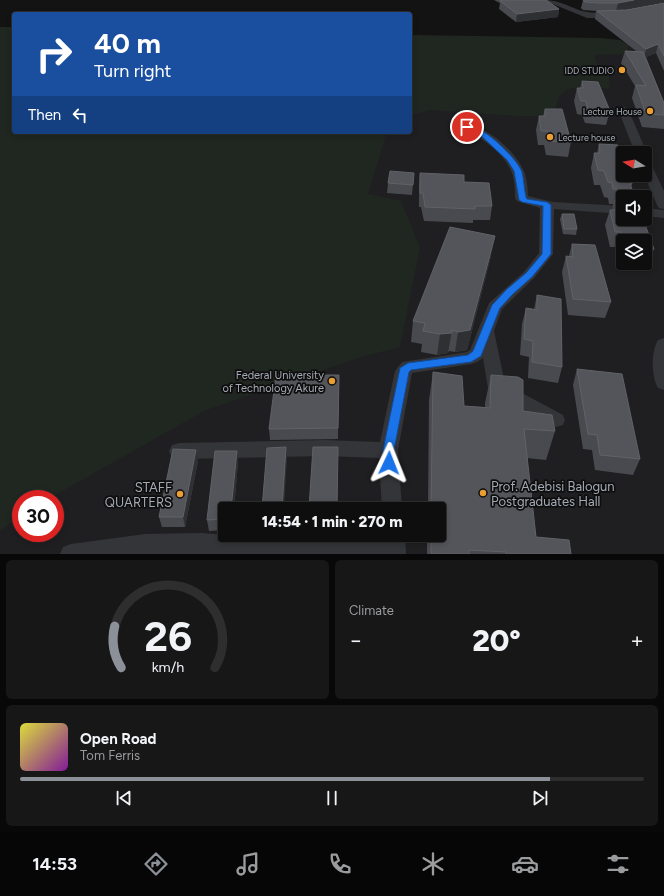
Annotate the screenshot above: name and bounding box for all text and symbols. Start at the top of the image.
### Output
text: 40 m [94,26,161,60]
icon: right [28,28,80,80]
text: Turn right [94,60,171,82]
place label: IDD STUDIO [564,65,614,76]
marker: IDD STUDIO [617,65,627,75]
icon: left [69,104,91,126]
text: Then [28,106,61,124]
place label: Lecture House [583,106,642,117]
marker: Lecture House [645,106,655,116]
pin [450,110,484,144]
icon: arrive [456,116,478,138]
marker: Lecture house [545,132,555,142]
place label: Lecture house [558,132,616,143]
north arrow [616,146,652,182]
map controls [616,146,652,270]
button: sound [616,190,652,226]
button: layers [616,234,652,270]
place label: Federal University of Technology Akure [222,369,324,395]
marker: Federal University of Technology Akure [327,376,337,386]
position arrow [368,442,410,484]
place label: Prof. Adebisi Balogun Postgraduates Hall [491,479,615,509]
place label: STAFF QUARTERS [105,480,172,510]
marker: Prof. Adebisi Balogun Postgraduates Hall [478,488,488,498]
marker: STAFF QUARTERS [175,489,185,499]
speed limit sign: 30 [12,490,64,542]
text: 14:54 · 1 min · 270 m [262,513,402,531]
text: Climate [349,603,394,618]
text: 26 [143,610,192,660]
text: 20° [472,622,521,659]
text: − [349,627,363,654]
text: + [630,627,644,654]
text: km/h [151,657,184,675]
text: Open Road [80,730,157,748]
text: Tom Ferris [80,748,140,763]
icon: previous [113,787,135,809]
icon: pause [321,787,343,809]
icon: next [529,787,551,809]
icon: directions [142,850,170,878]
icon: music [234,850,262,878]
icon: phone [326,850,354,878]
icon: climate [419,850,447,878]
icon: car [511,850,539,878]
icon: filters [604,850,632,878]
text: 14:53 [32,853,77,875]

